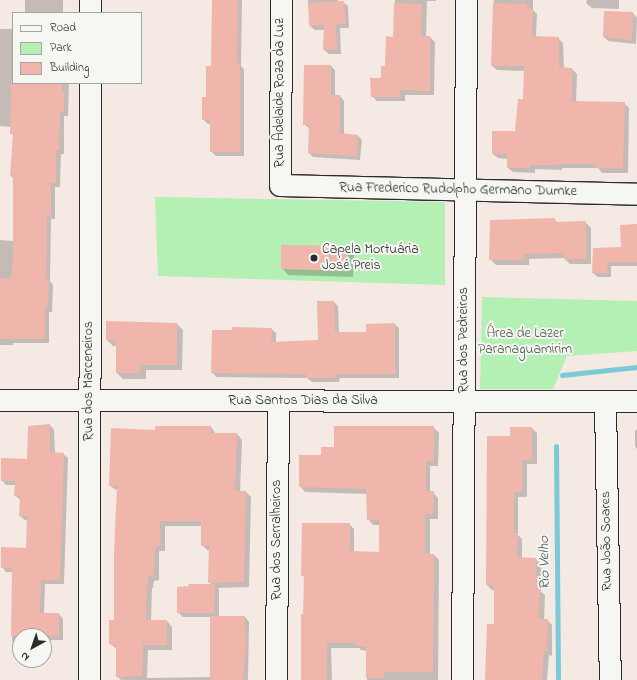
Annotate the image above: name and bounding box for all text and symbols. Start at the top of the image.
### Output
legend [12,12,142,84]
street label: Rua Adelaide Roza da Luz [272,18,288,168]
text: Road [50,19,76,37]
text: Park [50,39,72,57]
text: Building [50,59,89,77]
street label: Rua Frederico Rudolpho Germano Dumke [339,180,577,200]
place label: Capela Mortuária José Preis [322,242,419,274]
marker: Capela Mortuária José Preis [309,253,319,263]
street label: Rua dos Pedreiros [456,287,472,393]
street label: Rua dos Marceneiros [81,321,97,441]
park label: Área de Lazer Paranaguamirim [478,326,572,358]
street label: Rua Santos Dias da Silva [228,393,378,409]
street label: Rua dos Serralheiros [269,480,285,600]
street label: Rua João Soares [598,491,616,591]
water label: Rio Velho [536,536,554,590]
north arrow [12,628,52,668]
text: N [17,648,33,665]

